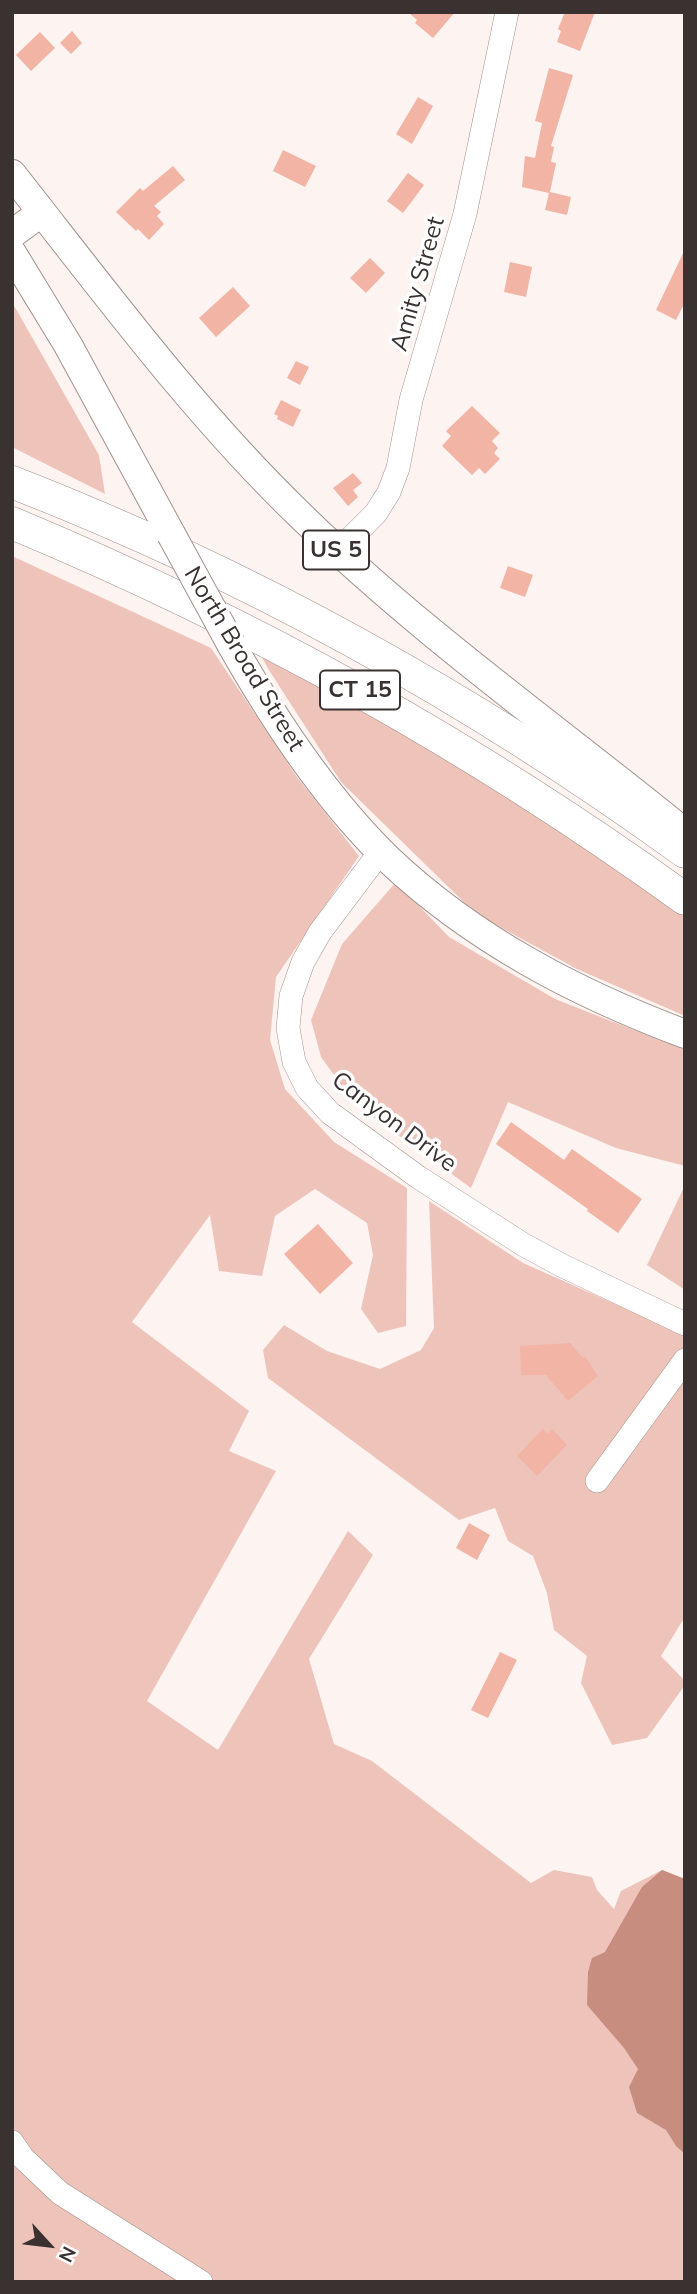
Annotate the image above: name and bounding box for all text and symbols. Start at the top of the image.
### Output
street label: Amity Street [385,214,451,354]
road number: US 5 [303,530,369,570]
street label: North Broad Street [178,562,310,756]
road number: CT 15 [320,670,400,710]
street label: Canyon Drive [326,1066,462,1178]
north arrow [14,2210,84,2280]
text: N [54,2243,82,2266]

